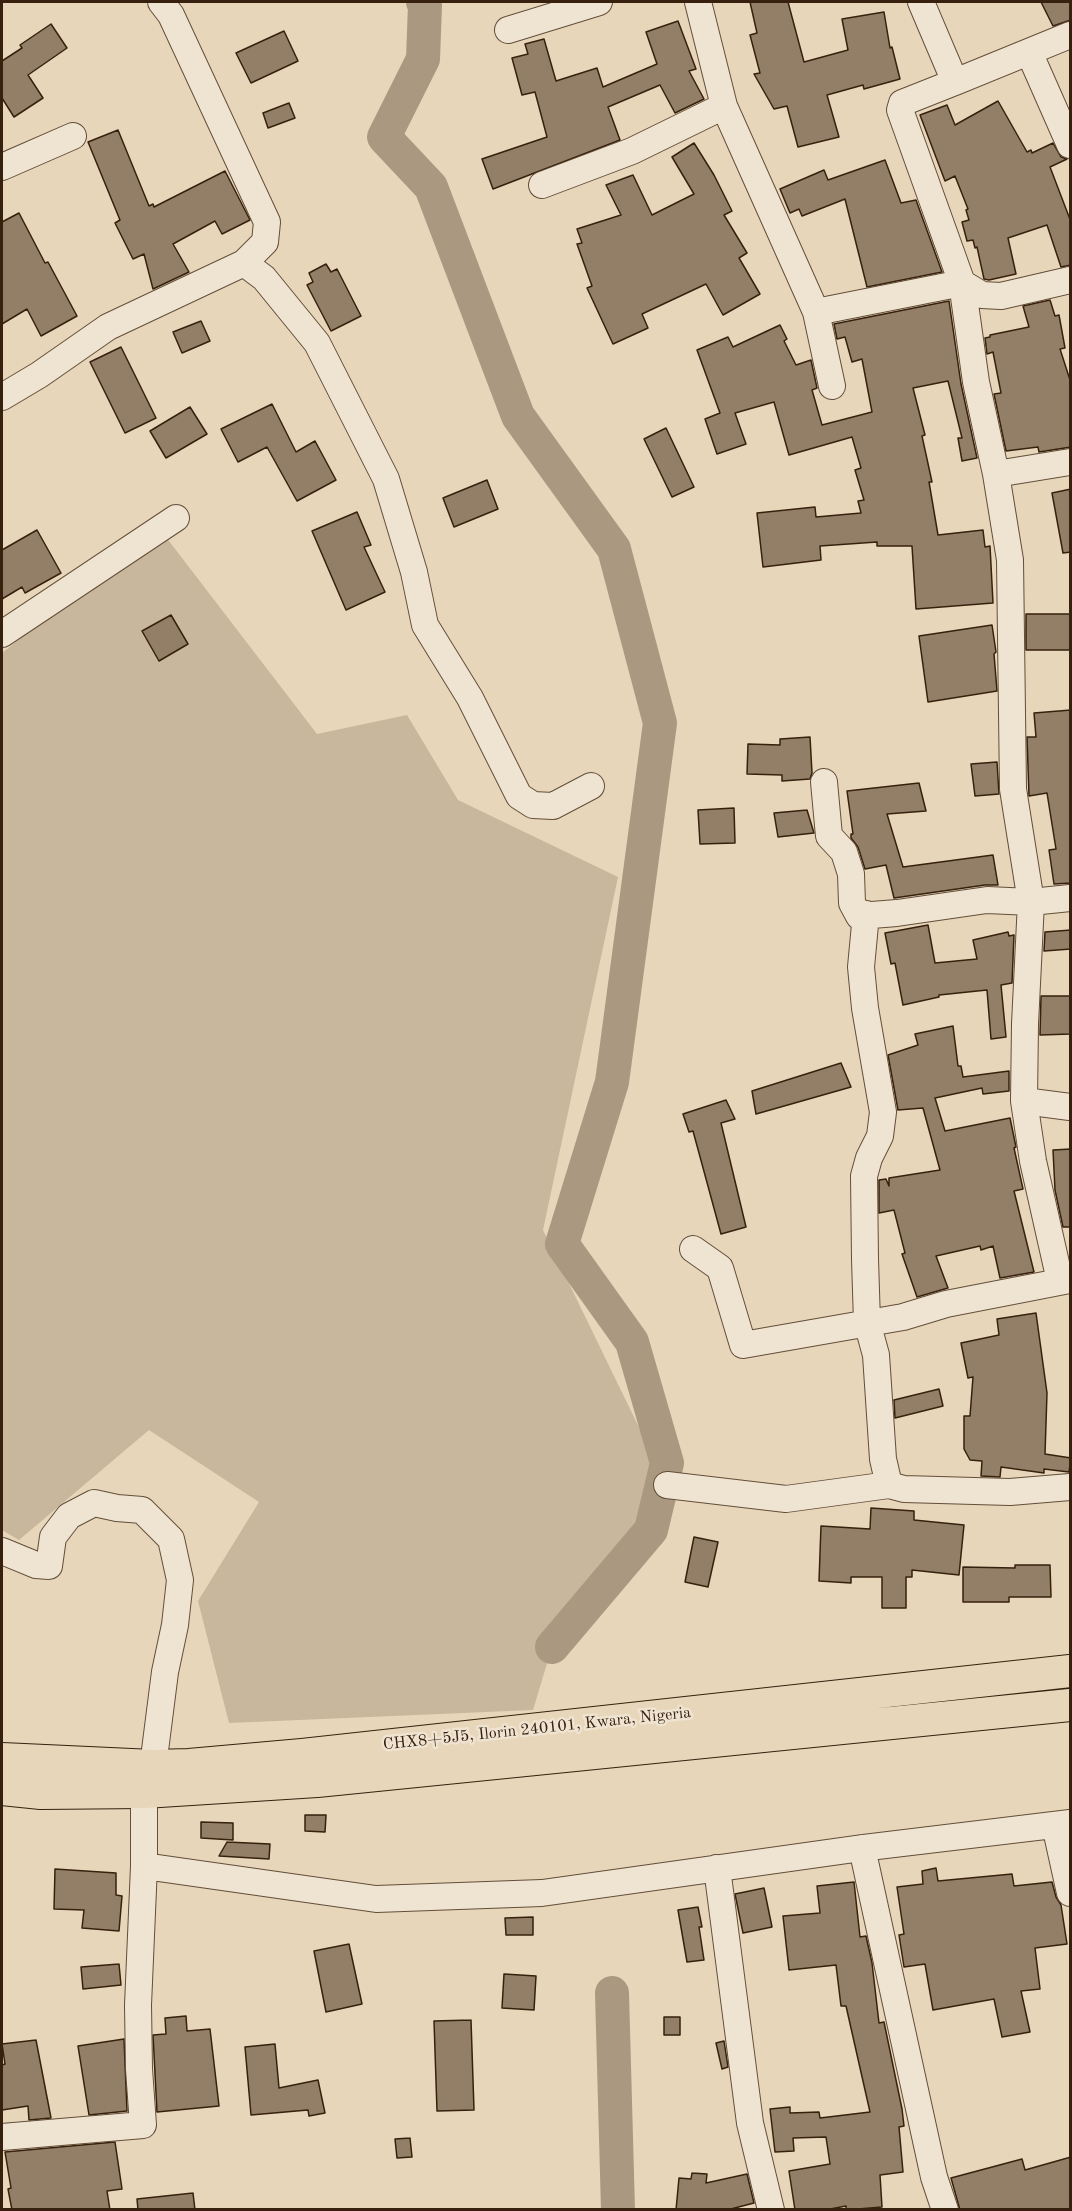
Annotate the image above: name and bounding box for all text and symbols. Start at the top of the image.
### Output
street label: CHX8+5J5, Ilorin 240101, Kwara, Nigeria [382,1703,692,1755]

